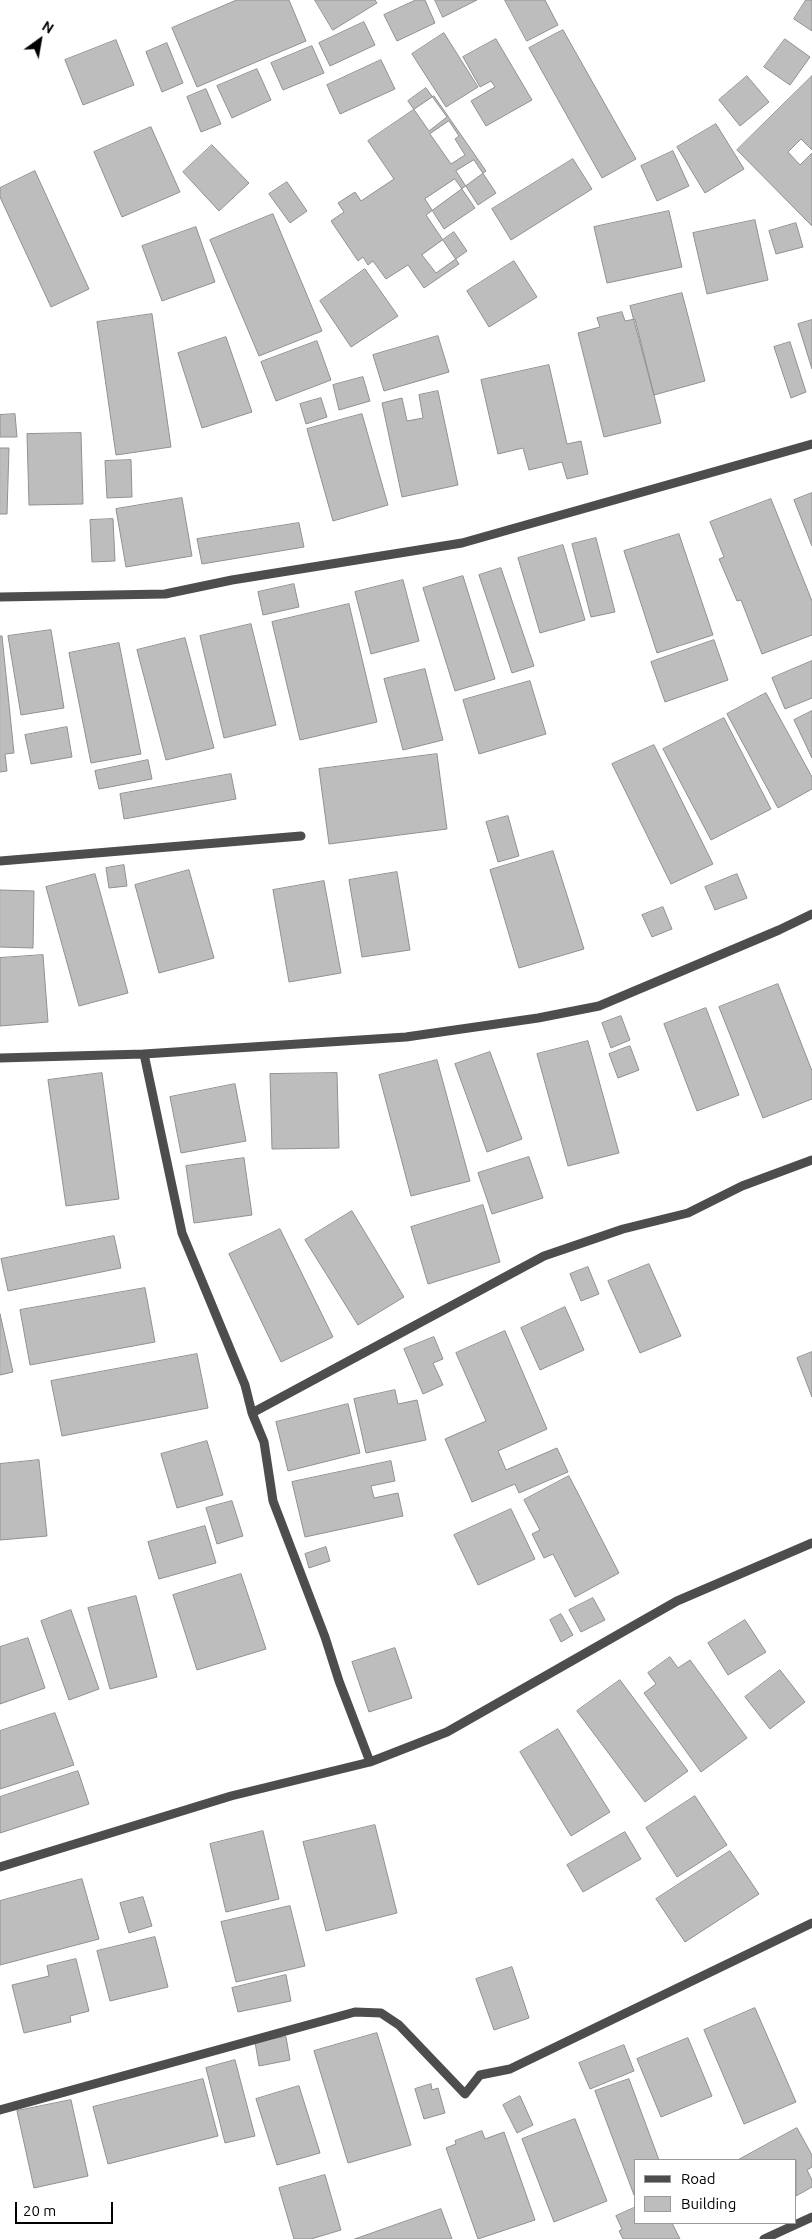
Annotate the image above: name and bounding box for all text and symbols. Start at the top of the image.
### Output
north arrow [15,15,65,65]
text: N [39,18,57,37]
legend [634,2159,797,2224]
text: Road [681,2170,716,2187]
scale bar [18,2192,115,2224]
text: Building [681,2195,736,2212]
text: 20 m [23,2202,56,2219]

